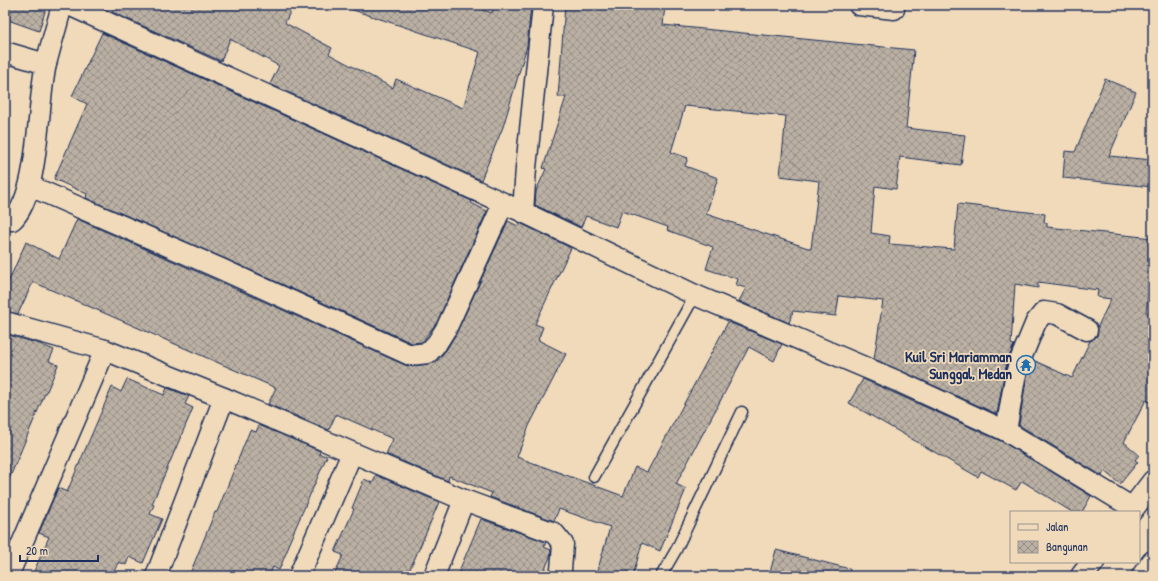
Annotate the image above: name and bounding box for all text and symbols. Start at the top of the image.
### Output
place label: Kuil Sri Mariamman Sunggal, Medan [905,346,1012,385]
temple icon: Kuil Sri Mariamman Sunggal, Medan [1015,354,1037,376]
legend [1010,511,1140,563]
text: Jalan [1046,518,1068,535]
scale bar [20,537,98,563]
text: Bangunan [1046,538,1088,555]
text: 20 m [26,542,48,559]

